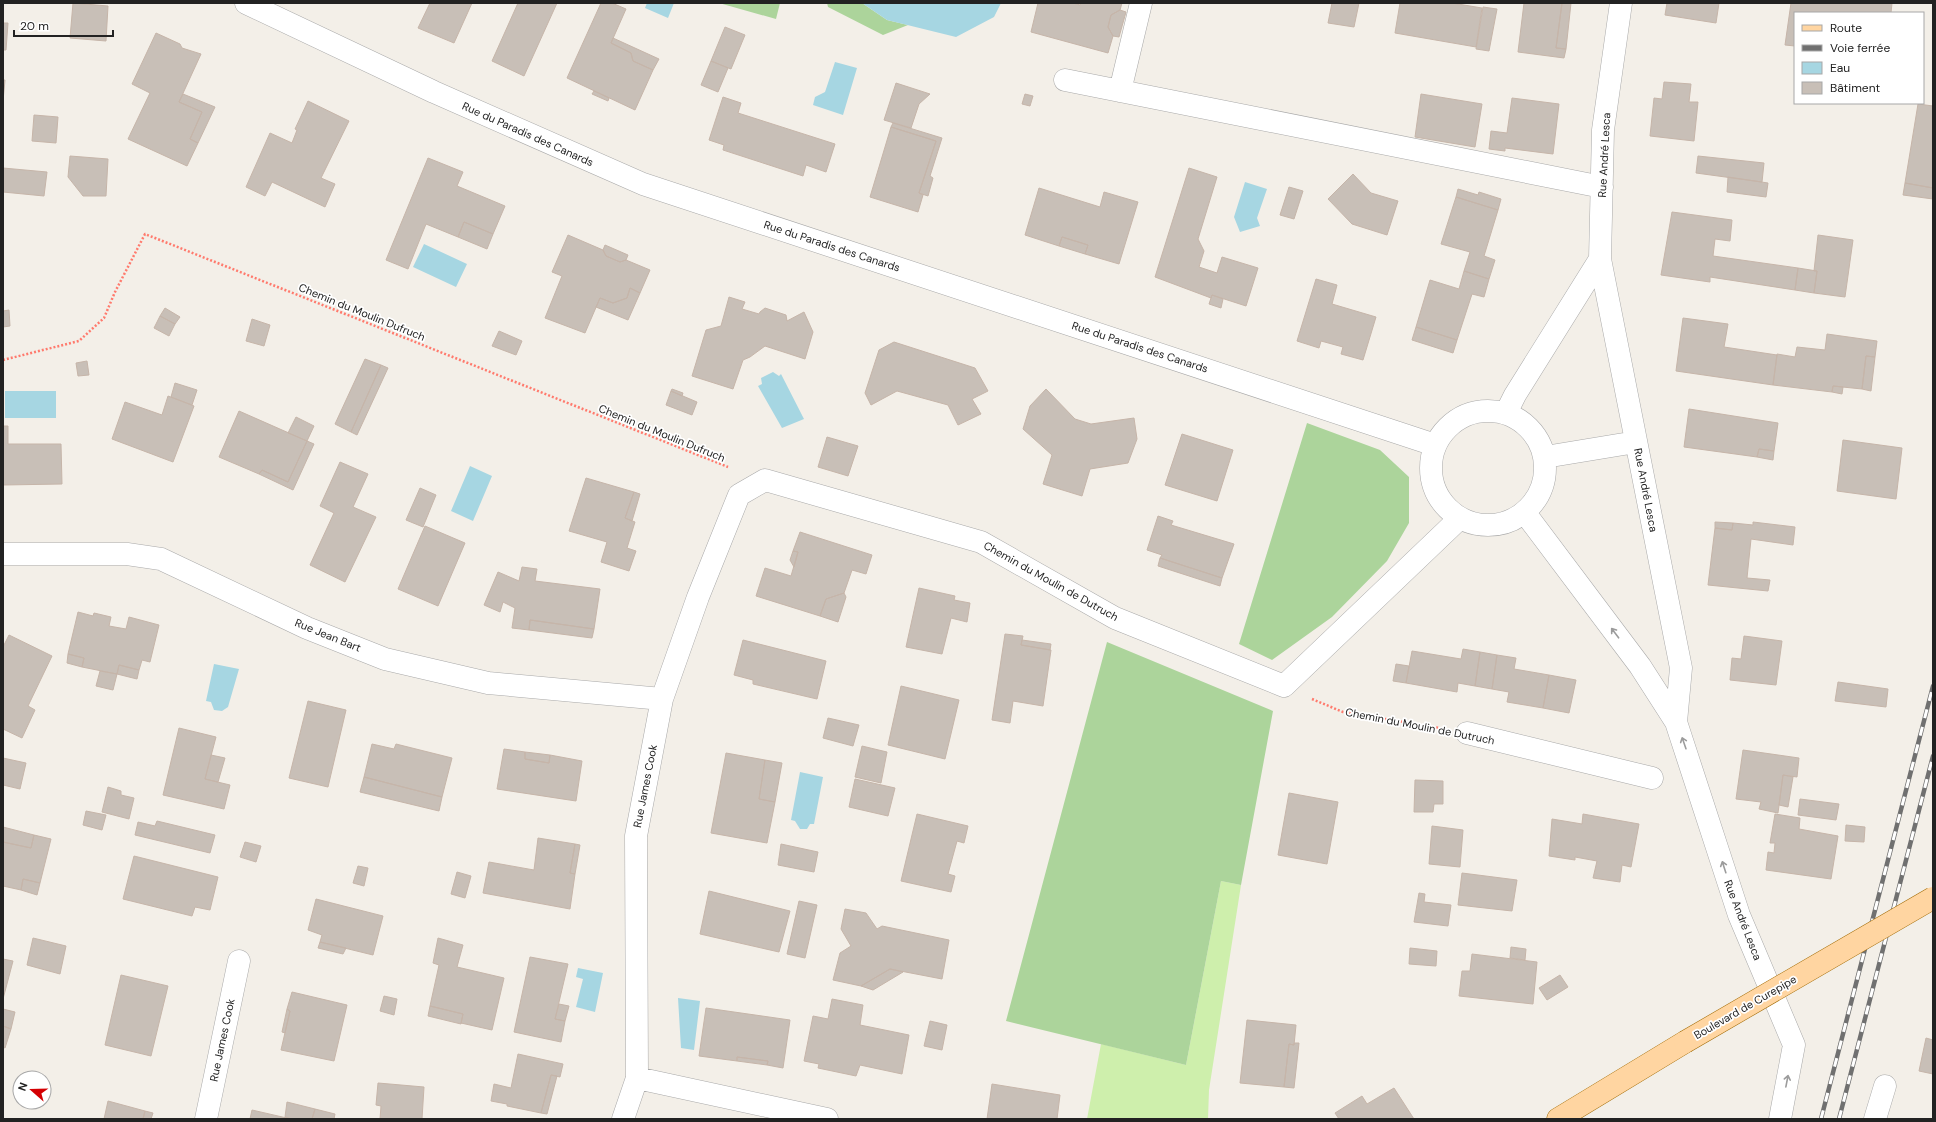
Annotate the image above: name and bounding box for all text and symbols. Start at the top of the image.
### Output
scale bar [14,12,113,38]
legend [1794,12,1924,104]
text: 20 m [20,18,49,34]
text: Route [1830,20,1862,36]
text: Voie ferrée [1830,40,1890,56]
text: Eau [1830,60,1850,76]
text: Bâtiment [1830,80,1881,96]
street label: Rue du Paradis des Canards [460,99,596,169]
street label: Rue André Lesca [1595,112,1613,198]
street label: Rue du Paradis des Canards [762,217,902,275]
street label: Chemin du Moulin Dufruch [297,280,427,344]
street label: Rue du Paradis des Canards [1070,318,1210,376]
street label: Chemin du Moulin Dufruch [597,401,727,465]
street label: Rue André Lesca [1631,447,1661,533]
street label: Chemin du Moulin de Dutruch [981,538,1121,624]
street label: Rue Jean Bart [293,615,363,655]
one-way arrow [1611,628,1620,639]
street label: Chemin du Moulin de Dutruch [1344,705,1496,747]
one-way arrow [1679,738,1687,750]
street label: Rue James Cook [630,743,660,829]
one-way arrow [1720,860,1727,873]
street label: Rue André Lesca [1721,878,1765,962]
street label: Boulevard de Curepipe [1691,972,1799,1042]
street label: Rue James Cook [206,997,238,1083]
north arrow [12,1070,52,1110]
one-way arrow [1784,1075,1792,1088]
text: N [15,1080,31,1093]

